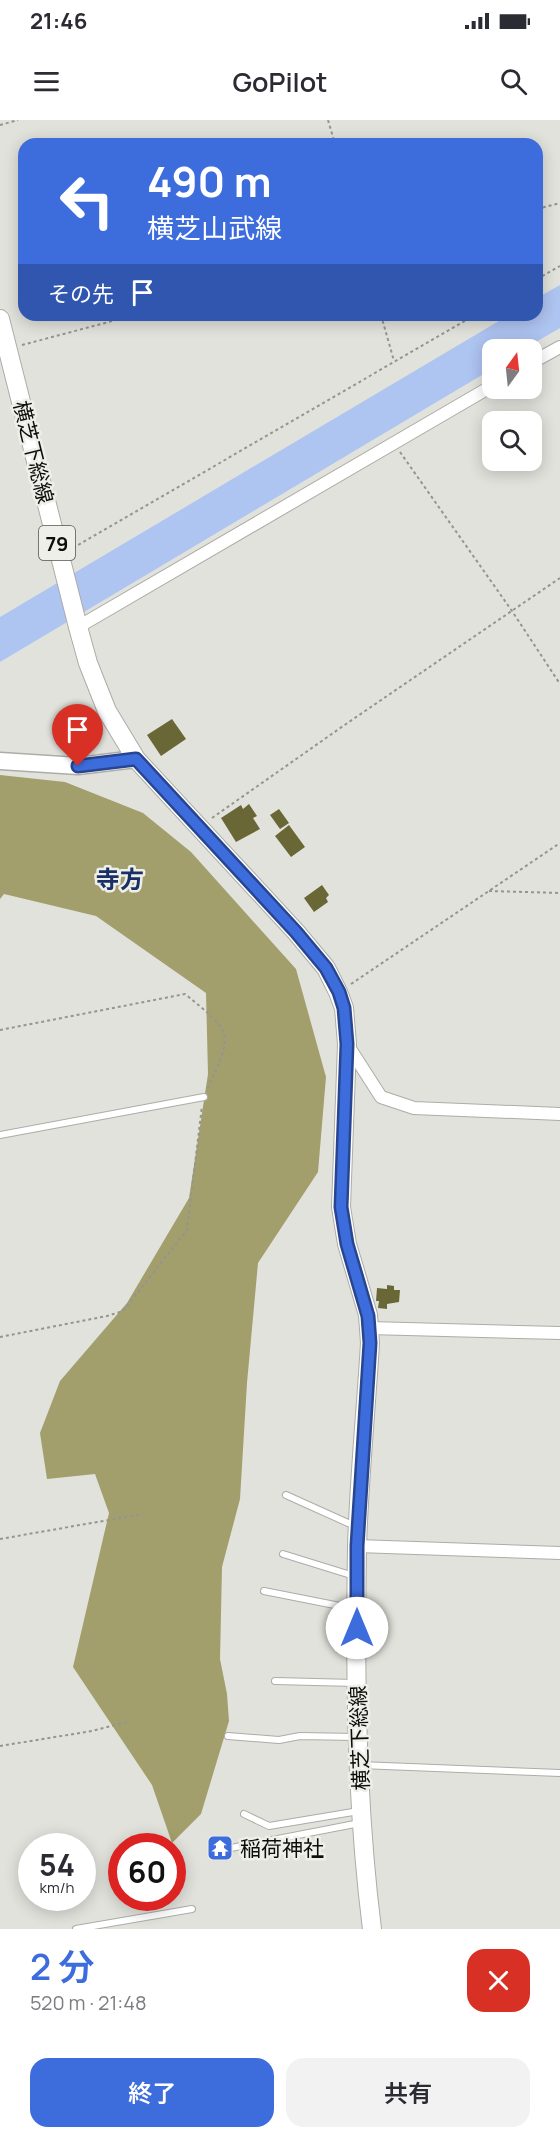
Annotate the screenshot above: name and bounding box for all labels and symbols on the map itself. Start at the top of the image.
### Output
north arrow [482,339,542,399]
street label: 横芝下総線 [8,398,60,506]
road number: 79 [39,526,75,560]
pin [52,704,103,766]
district label: 寺方 [96,862,144,895]
position arrow [325,1596,389,1660]
street label: 横芝下総線 [343,1685,375,1791]
speed limit sign: 60 [108,1833,186,1911]
temple icon: 稲荷神社 [205,1833,235,1863]
place label: 稲荷神社 [240,1834,324,1862]

